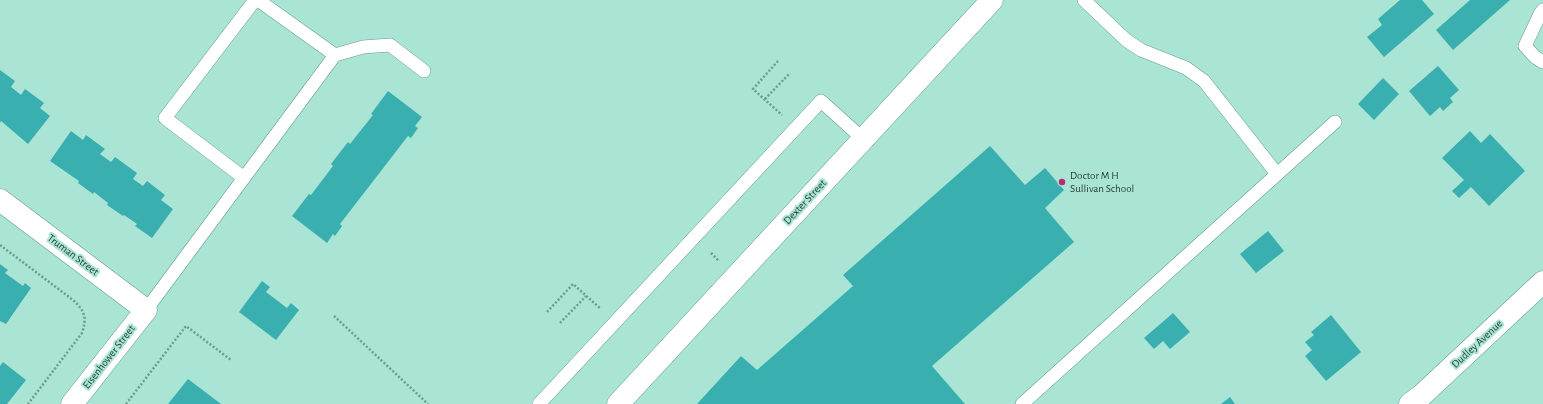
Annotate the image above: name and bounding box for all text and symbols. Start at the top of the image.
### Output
place label: Doctor M H Sullivan School [1070,169,1134,195]
street label: Dexter Street [781,177,829,227]
marker: Doctor M H Sullivan School [1057,177,1067,187]
street label: Truman Street [45,231,101,279]
street label: Dudley Avenue [1449,317,1505,371]
street label: Eisenhower Street [80,322,138,392]

